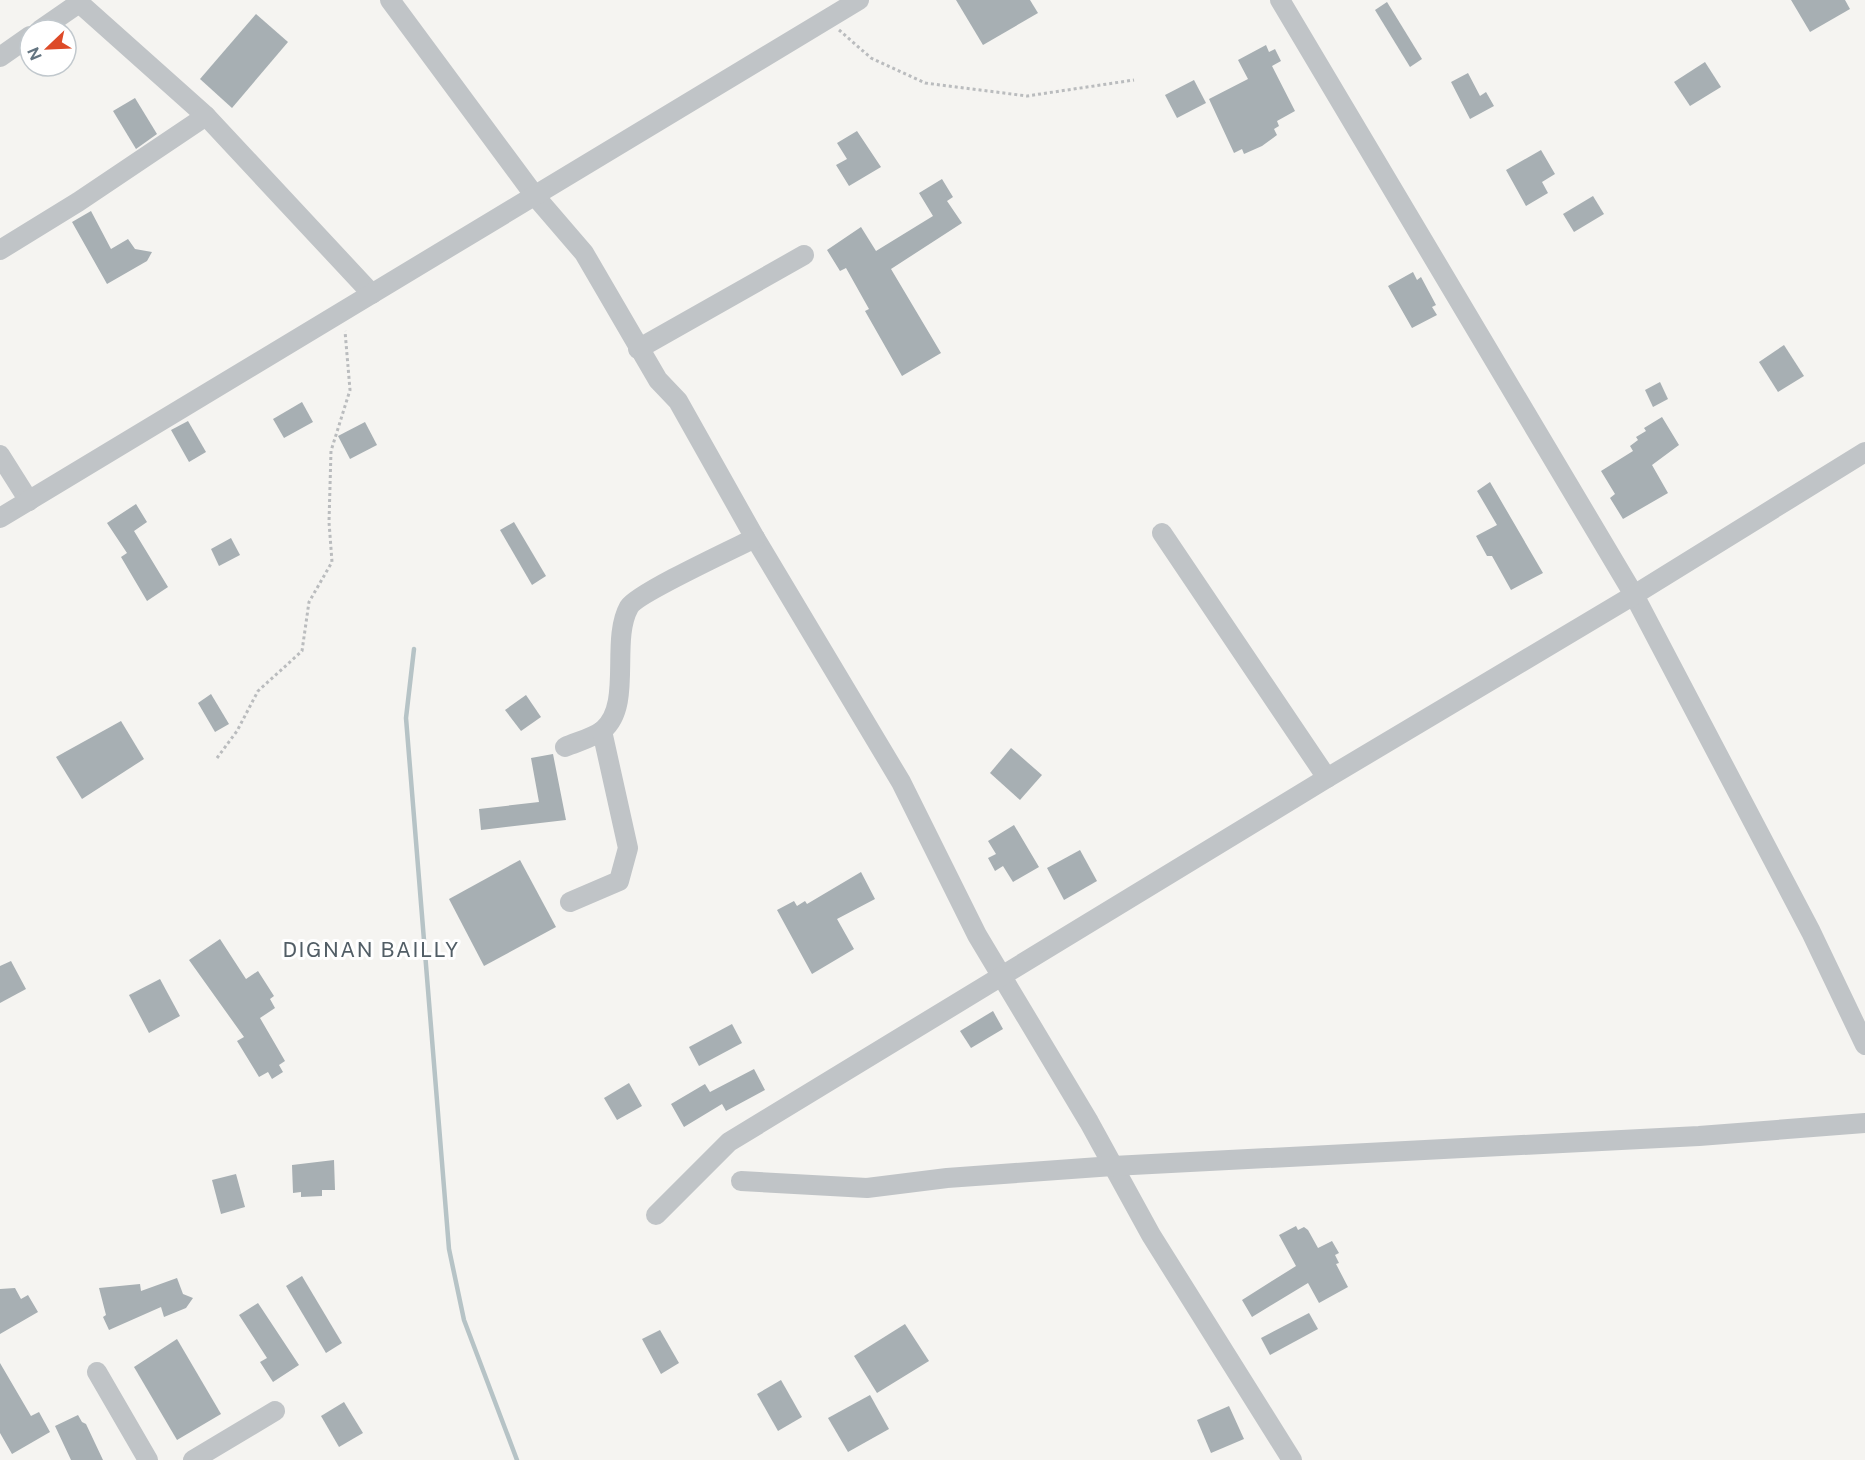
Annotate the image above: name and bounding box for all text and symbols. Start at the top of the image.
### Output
north arrow [18,18,78,78]
text: N [23,44,46,63]
district label: DIGNAN BAILLY [283,937,460,962]

